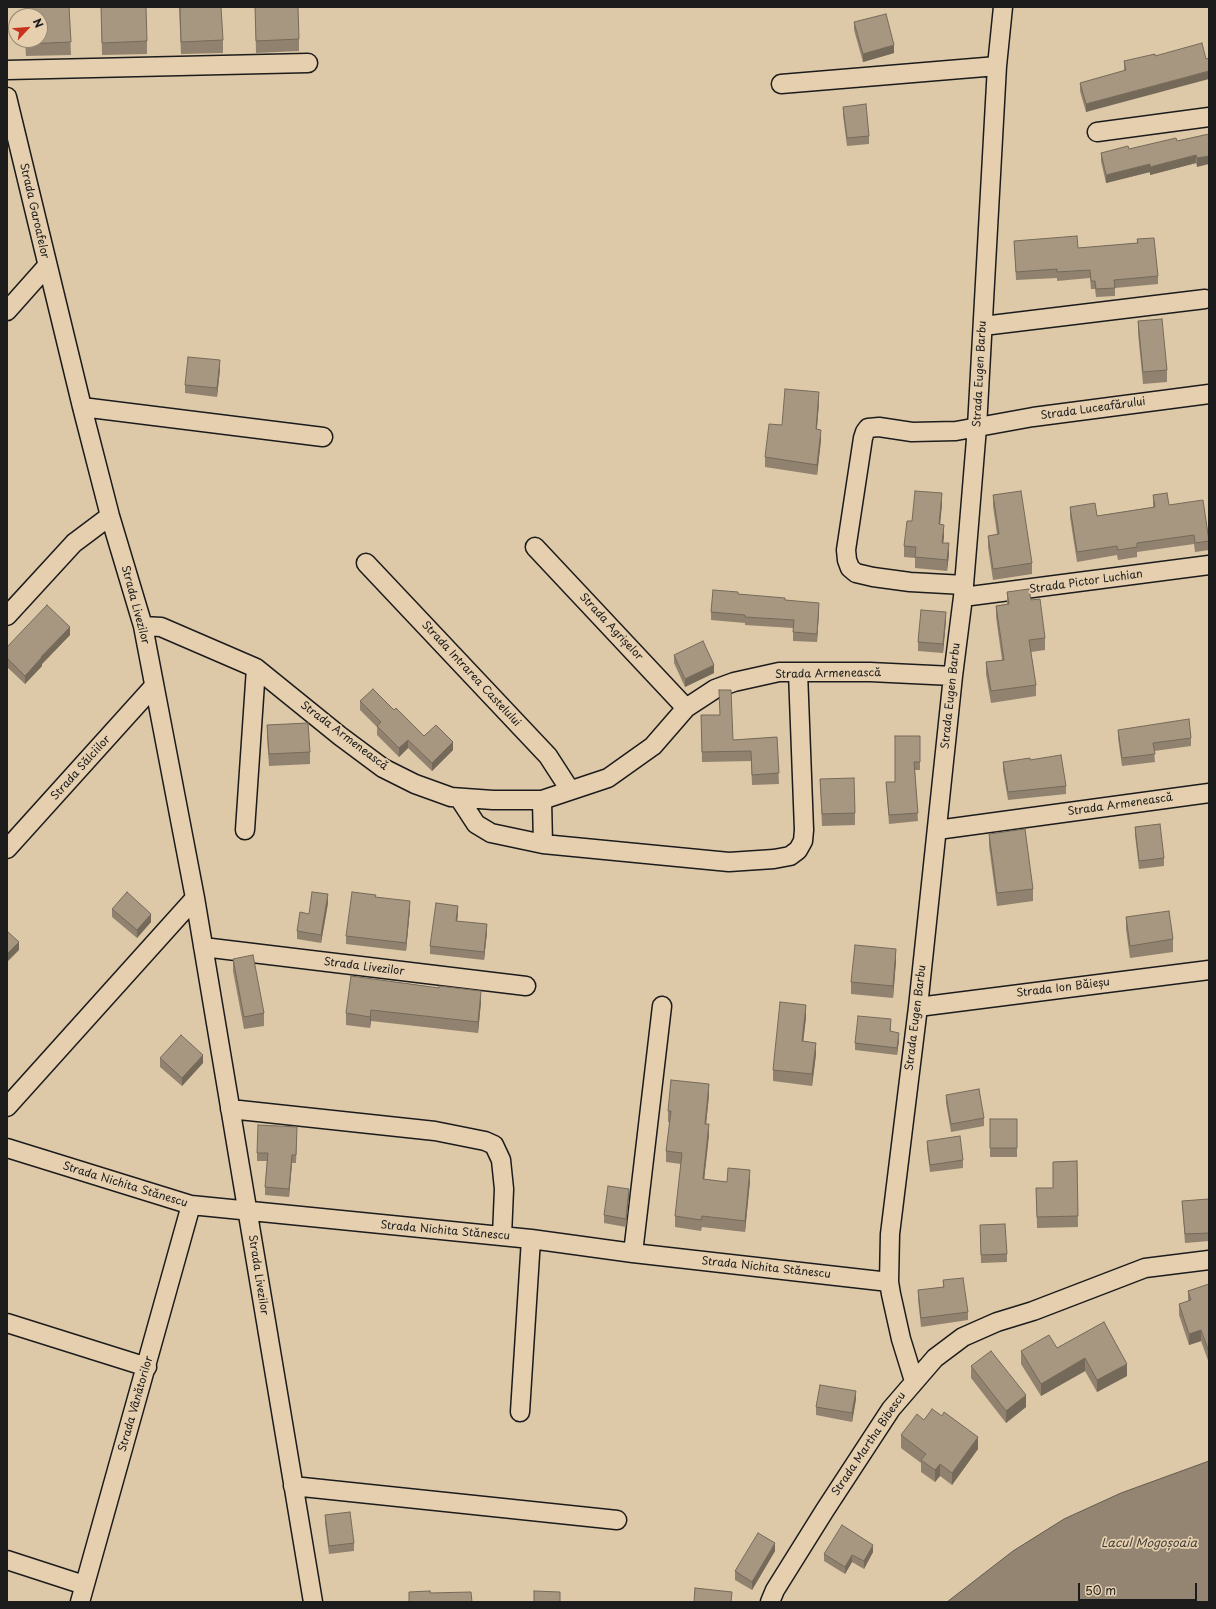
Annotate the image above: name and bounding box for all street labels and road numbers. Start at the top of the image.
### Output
street label: Strada Garoafelor [17,162,51,260]
street label: Strada Eugen Barbu [971,320,989,428]
street label: Strada Luceafărului [1040,395,1146,423]
street label: Strada Livezilor [118,564,152,646]
street label: Strada Pictor Luchian [1028,567,1144,597]
street label: Strada Agrișelor [576,591,646,663]
street label: Strada Intrarea Castelului [419,619,523,729]
street label: Strada Eugen Barbu [939,642,963,750]
street label: Strada Armenească [775,666,881,682]
street label: Strada Armenească [298,699,390,773]
street label: Strada Sălciilor [48,733,114,803]
street label: Strada Armenească [1067,791,1173,819]
street label: Strada Livezilor [323,955,405,979]
street label: Strada Eugen Barbu [903,964,929,1072]
street label: Strada Ion Băieșu [1015,976,1111,1000]
street label: Strada Nichita Stănescu [61,1160,189,1210]
street label: Strada Nichita Stănescu [380,1219,510,1243]
street label: Strada Livezilor [245,1234,271,1316]
street label: Strada Nichita Stănescu [701,1255,831,1281]
street label: Strada Vânătorilor [116,1355,156,1453]
street label: Strada Martha Bibescu [829,1389,909,1499]

